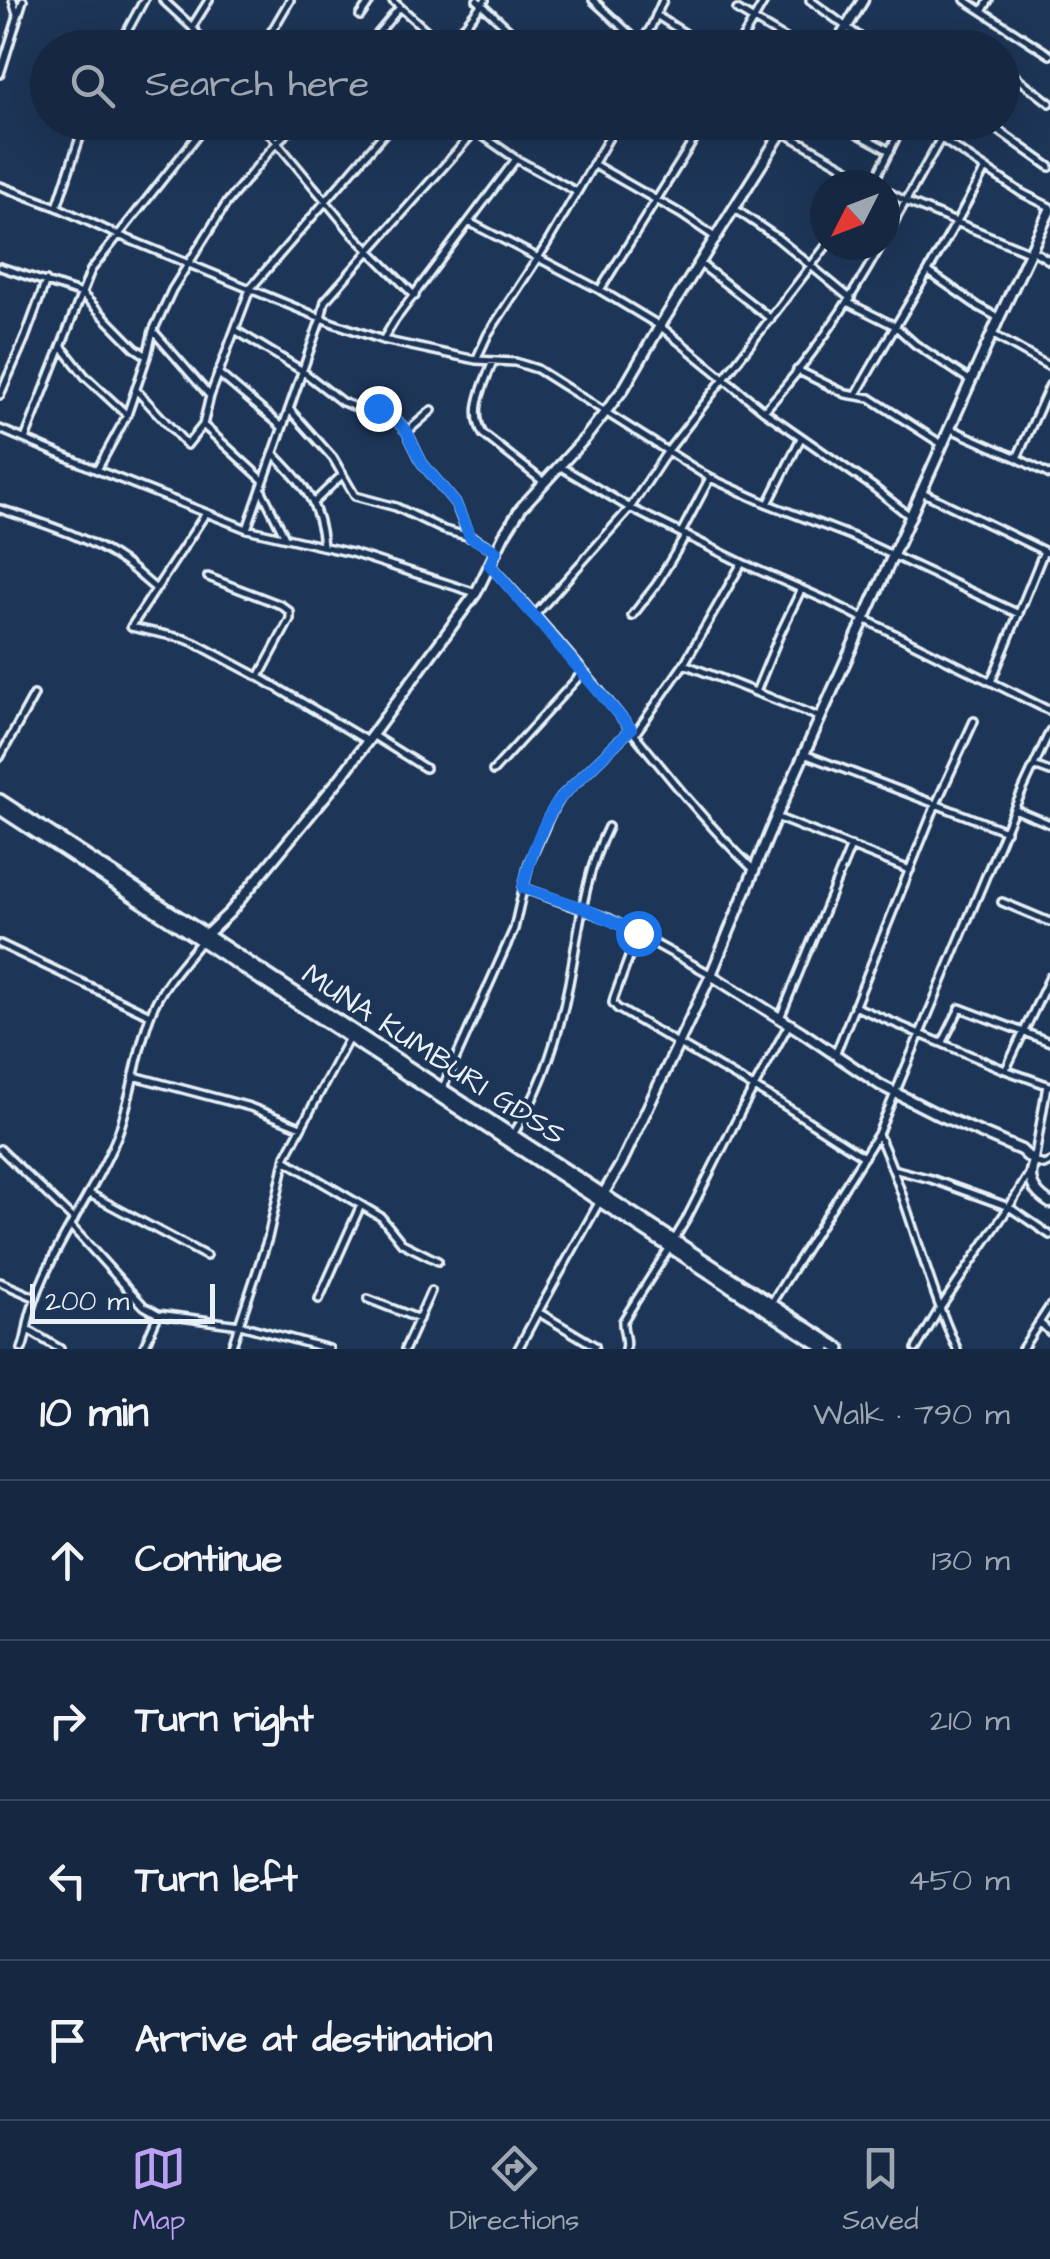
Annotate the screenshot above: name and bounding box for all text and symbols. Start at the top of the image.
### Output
search box [30,30,1020,140]
icon: search [65,58,120,113]
text: Search here [145,59,369,111]
north arrow [810,170,900,260]
route end [356,386,402,432]
route start [616,911,662,957]
street label: MUNA KUMBURI GDSS [294,954,573,1156]
scale bar [30,1279,215,1324]
text: 200 m [45,1282,129,1321]
text: 10 min [40,1385,149,1443]
text: Walk · 790 m [813,1392,1010,1437]
icon: ahead [40,1533,95,1588]
text: Continue [135,1534,282,1586]
text: 130 m [932,1538,1010,1583]
icon: right [40,1693,95,1748]
text: Turn right [135,1694,314,1746]
text: 210 m [930,1698,1010,1743]
icon: left [40,1853,95,1908]
text: Turn left [135,1854,298,1906]
text: 450 m [908,1858,1010,1903]
icon: arrive [40,2013,95,2068]
text: Arrive at destination [135,2014,492,2066]
tab: Map [131,2141,186,2240]
tab: Directions [449,2141,579,2240]
tab: Saved [842,2141,919,2240]

